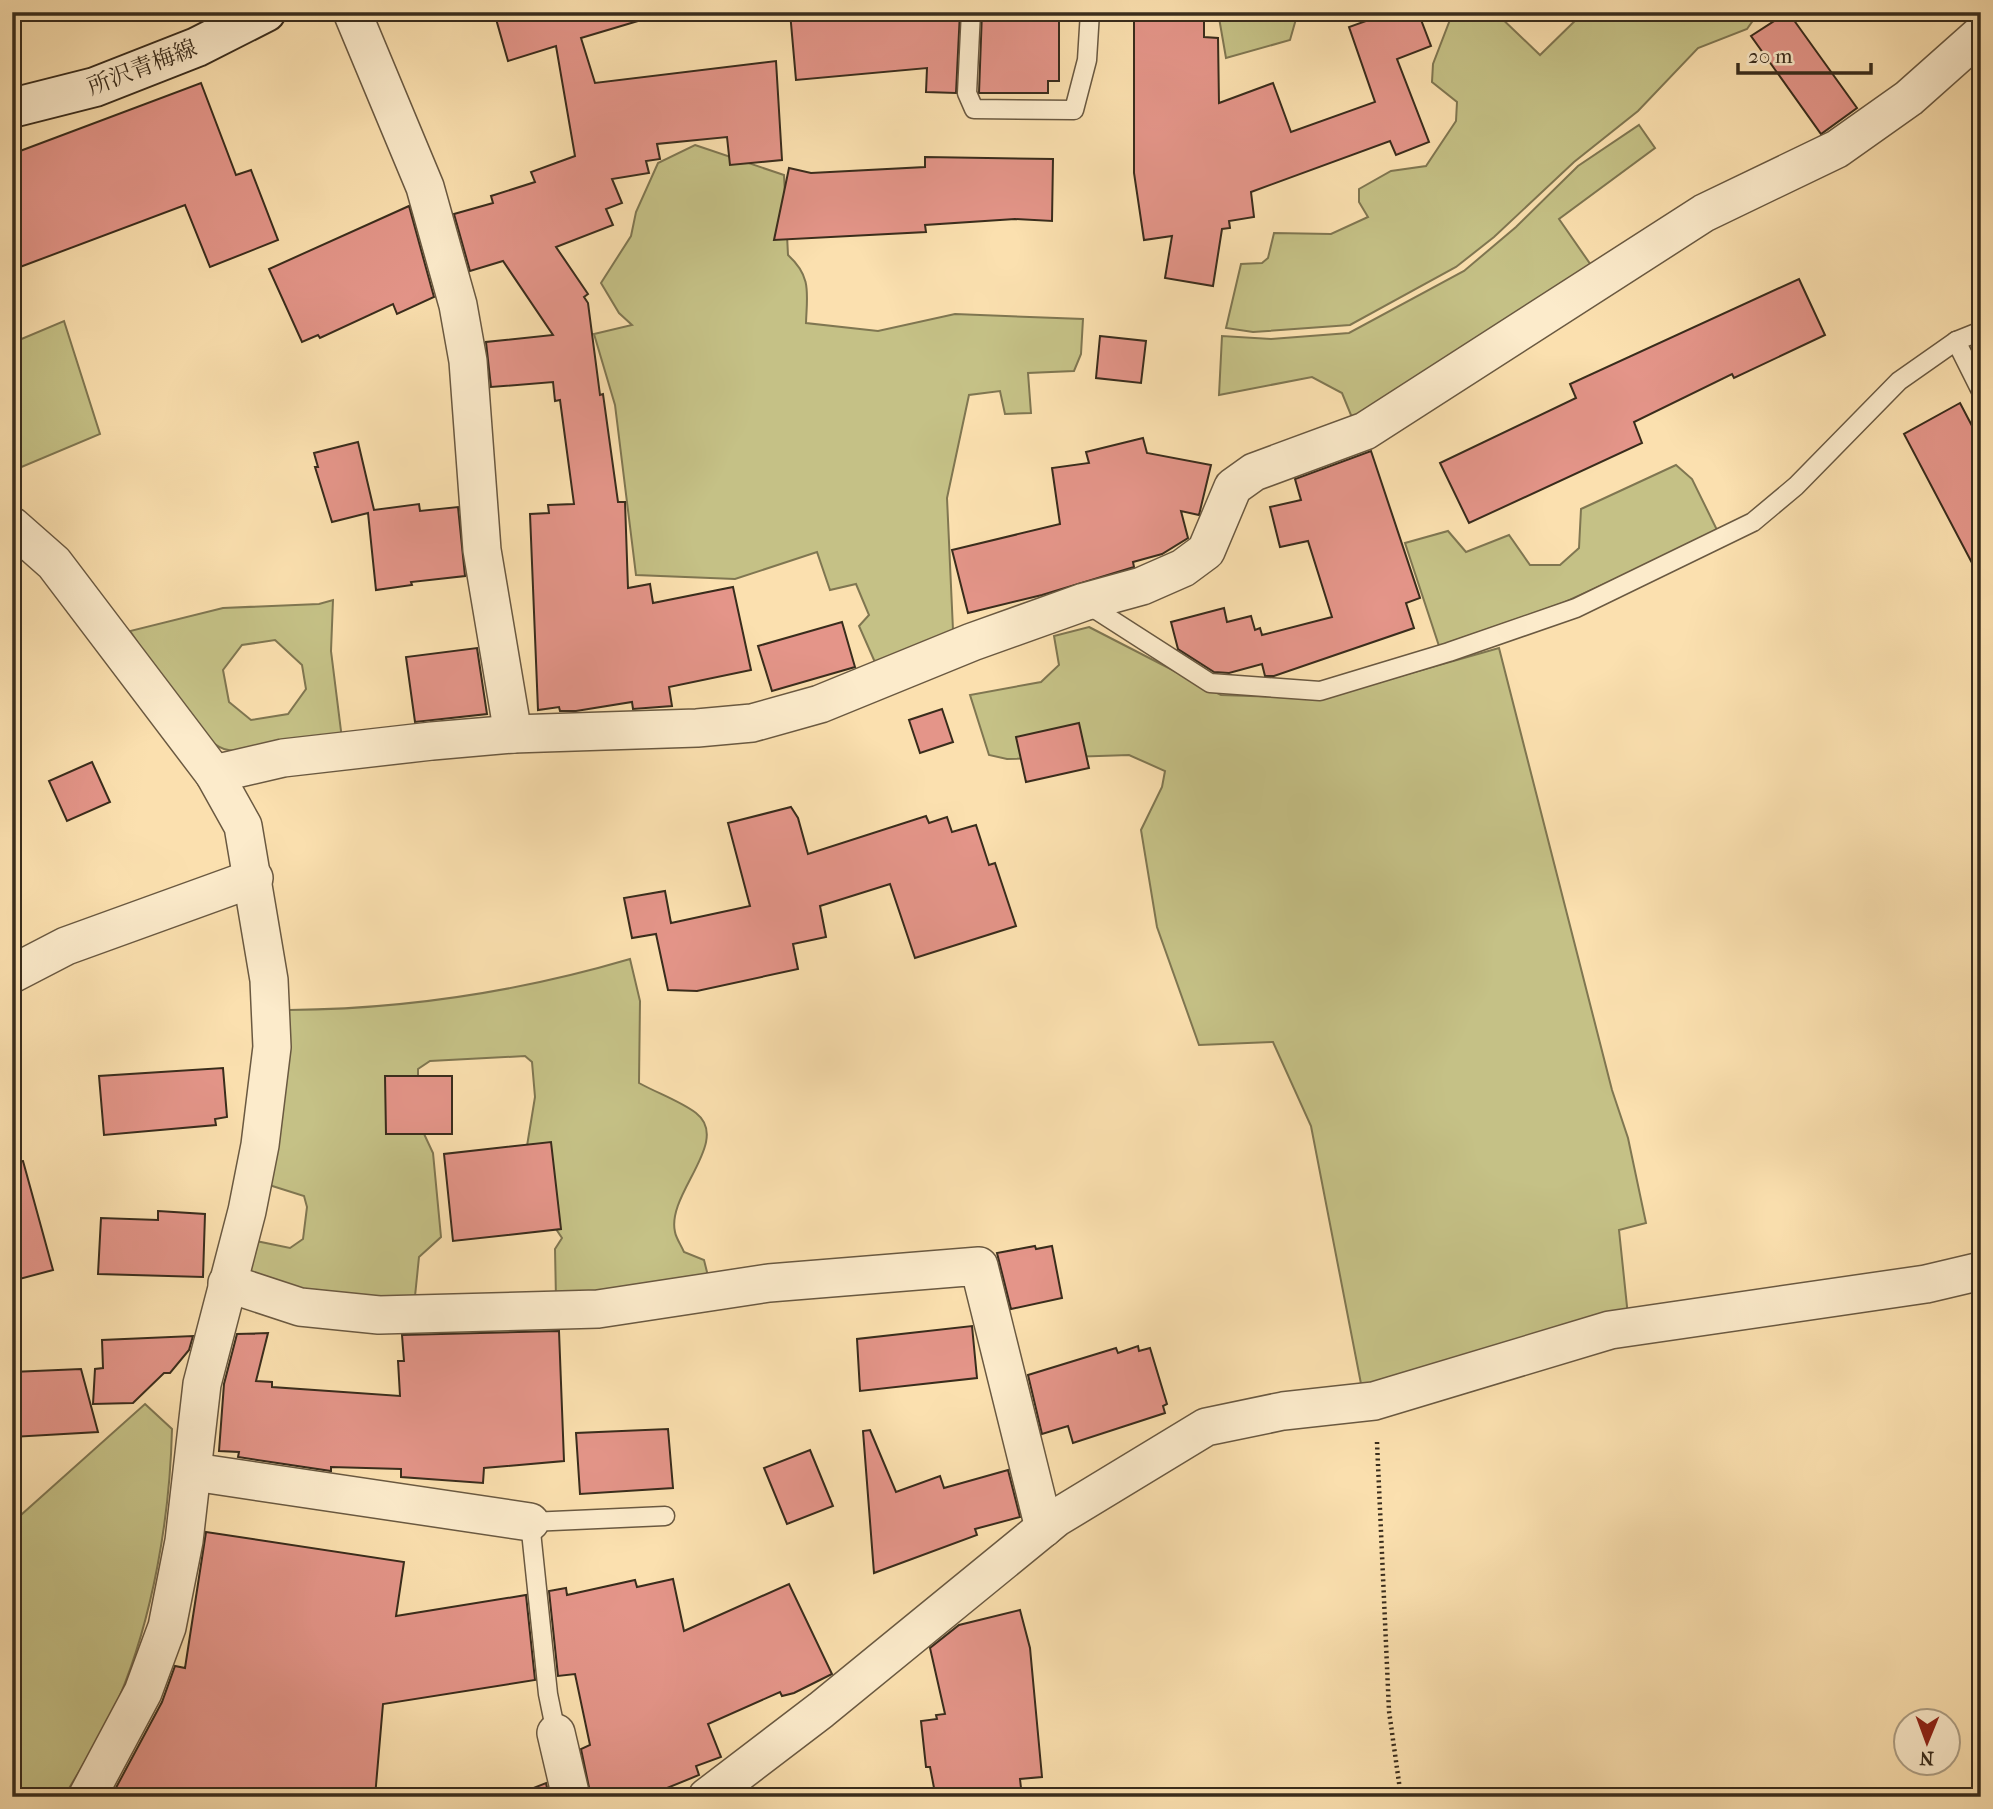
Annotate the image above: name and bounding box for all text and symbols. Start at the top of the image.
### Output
scale bar [1738,32,1870,76]
street label: 所沢青梅線 [84,34,201,101]
text: 20 m [1748,44,1793,68]
north arrow [1892,1708,1962,1778]
text: N [1919,1747,1934,1769]

